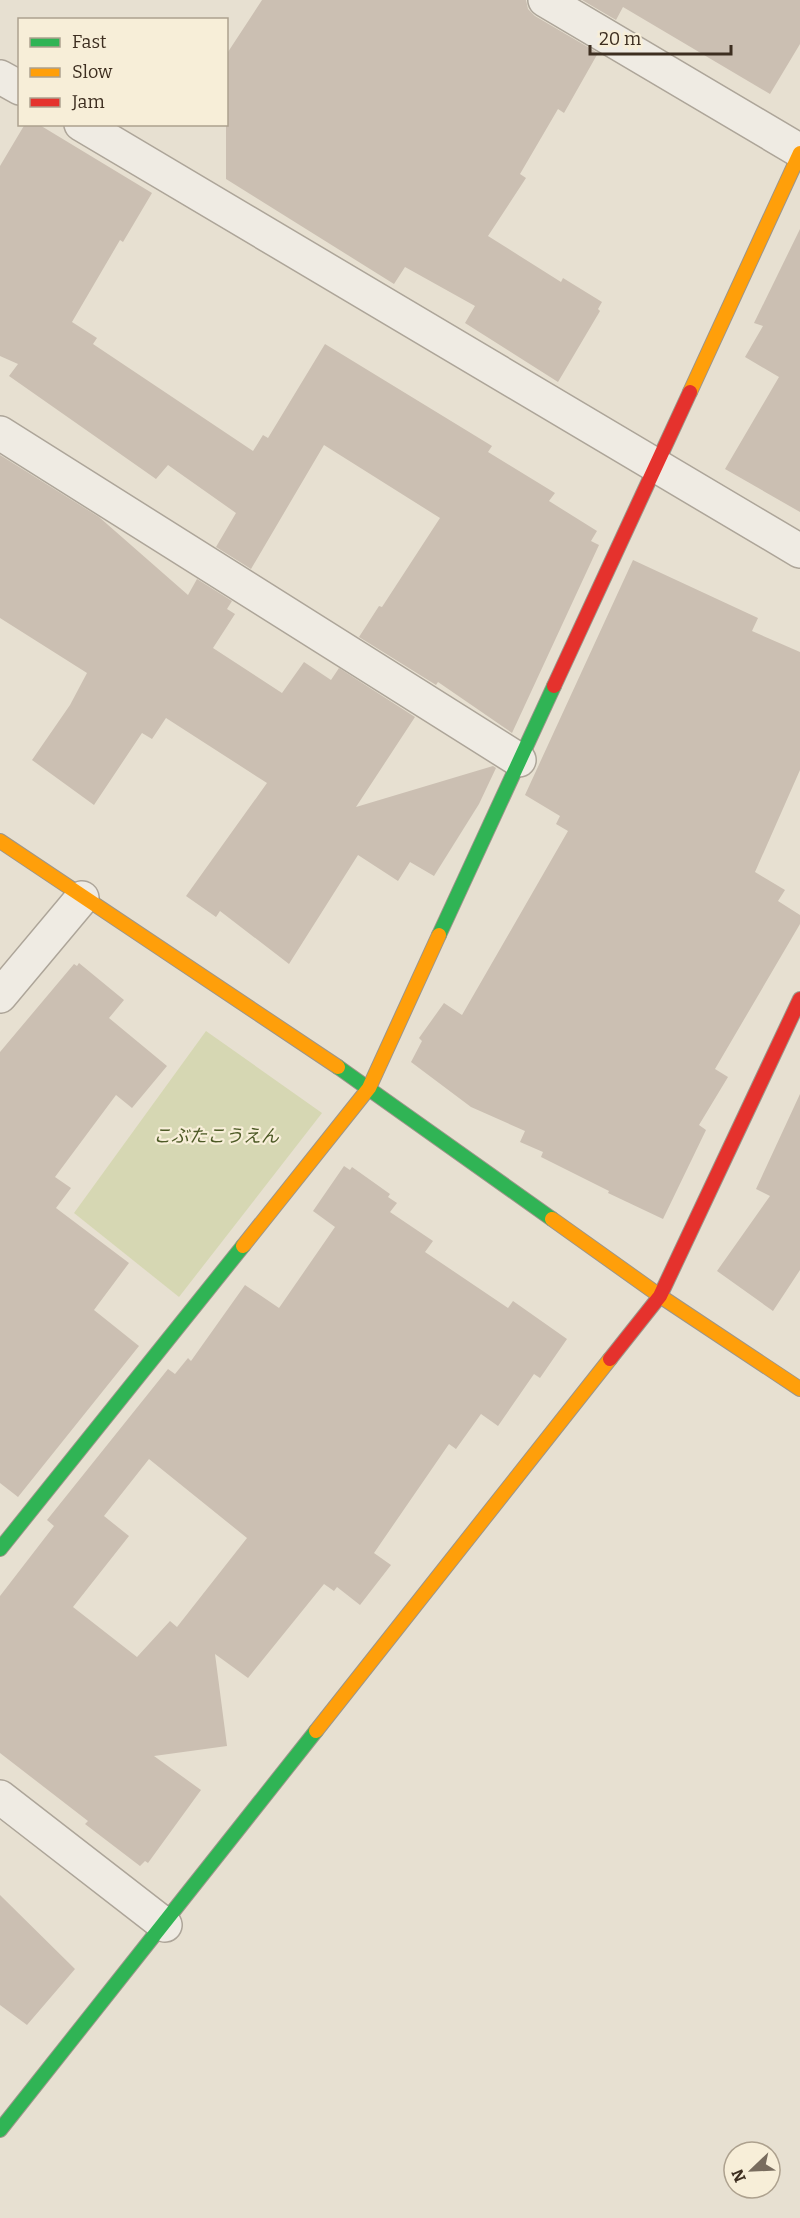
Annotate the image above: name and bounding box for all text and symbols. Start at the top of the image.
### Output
legend [18,18,228,126]
scale bar [590,18,731,56]
text: 20 m [599,28,641,50]
text: Fast [72,31,107,53]
text: Slow [72,61,113,83]
text: Jam [71,91,105,113]
park label: こぶたこうえん [153,1125,280,1147]
north arrow [722,2140,782,2200]
text: N [727,2166,750,2185]

